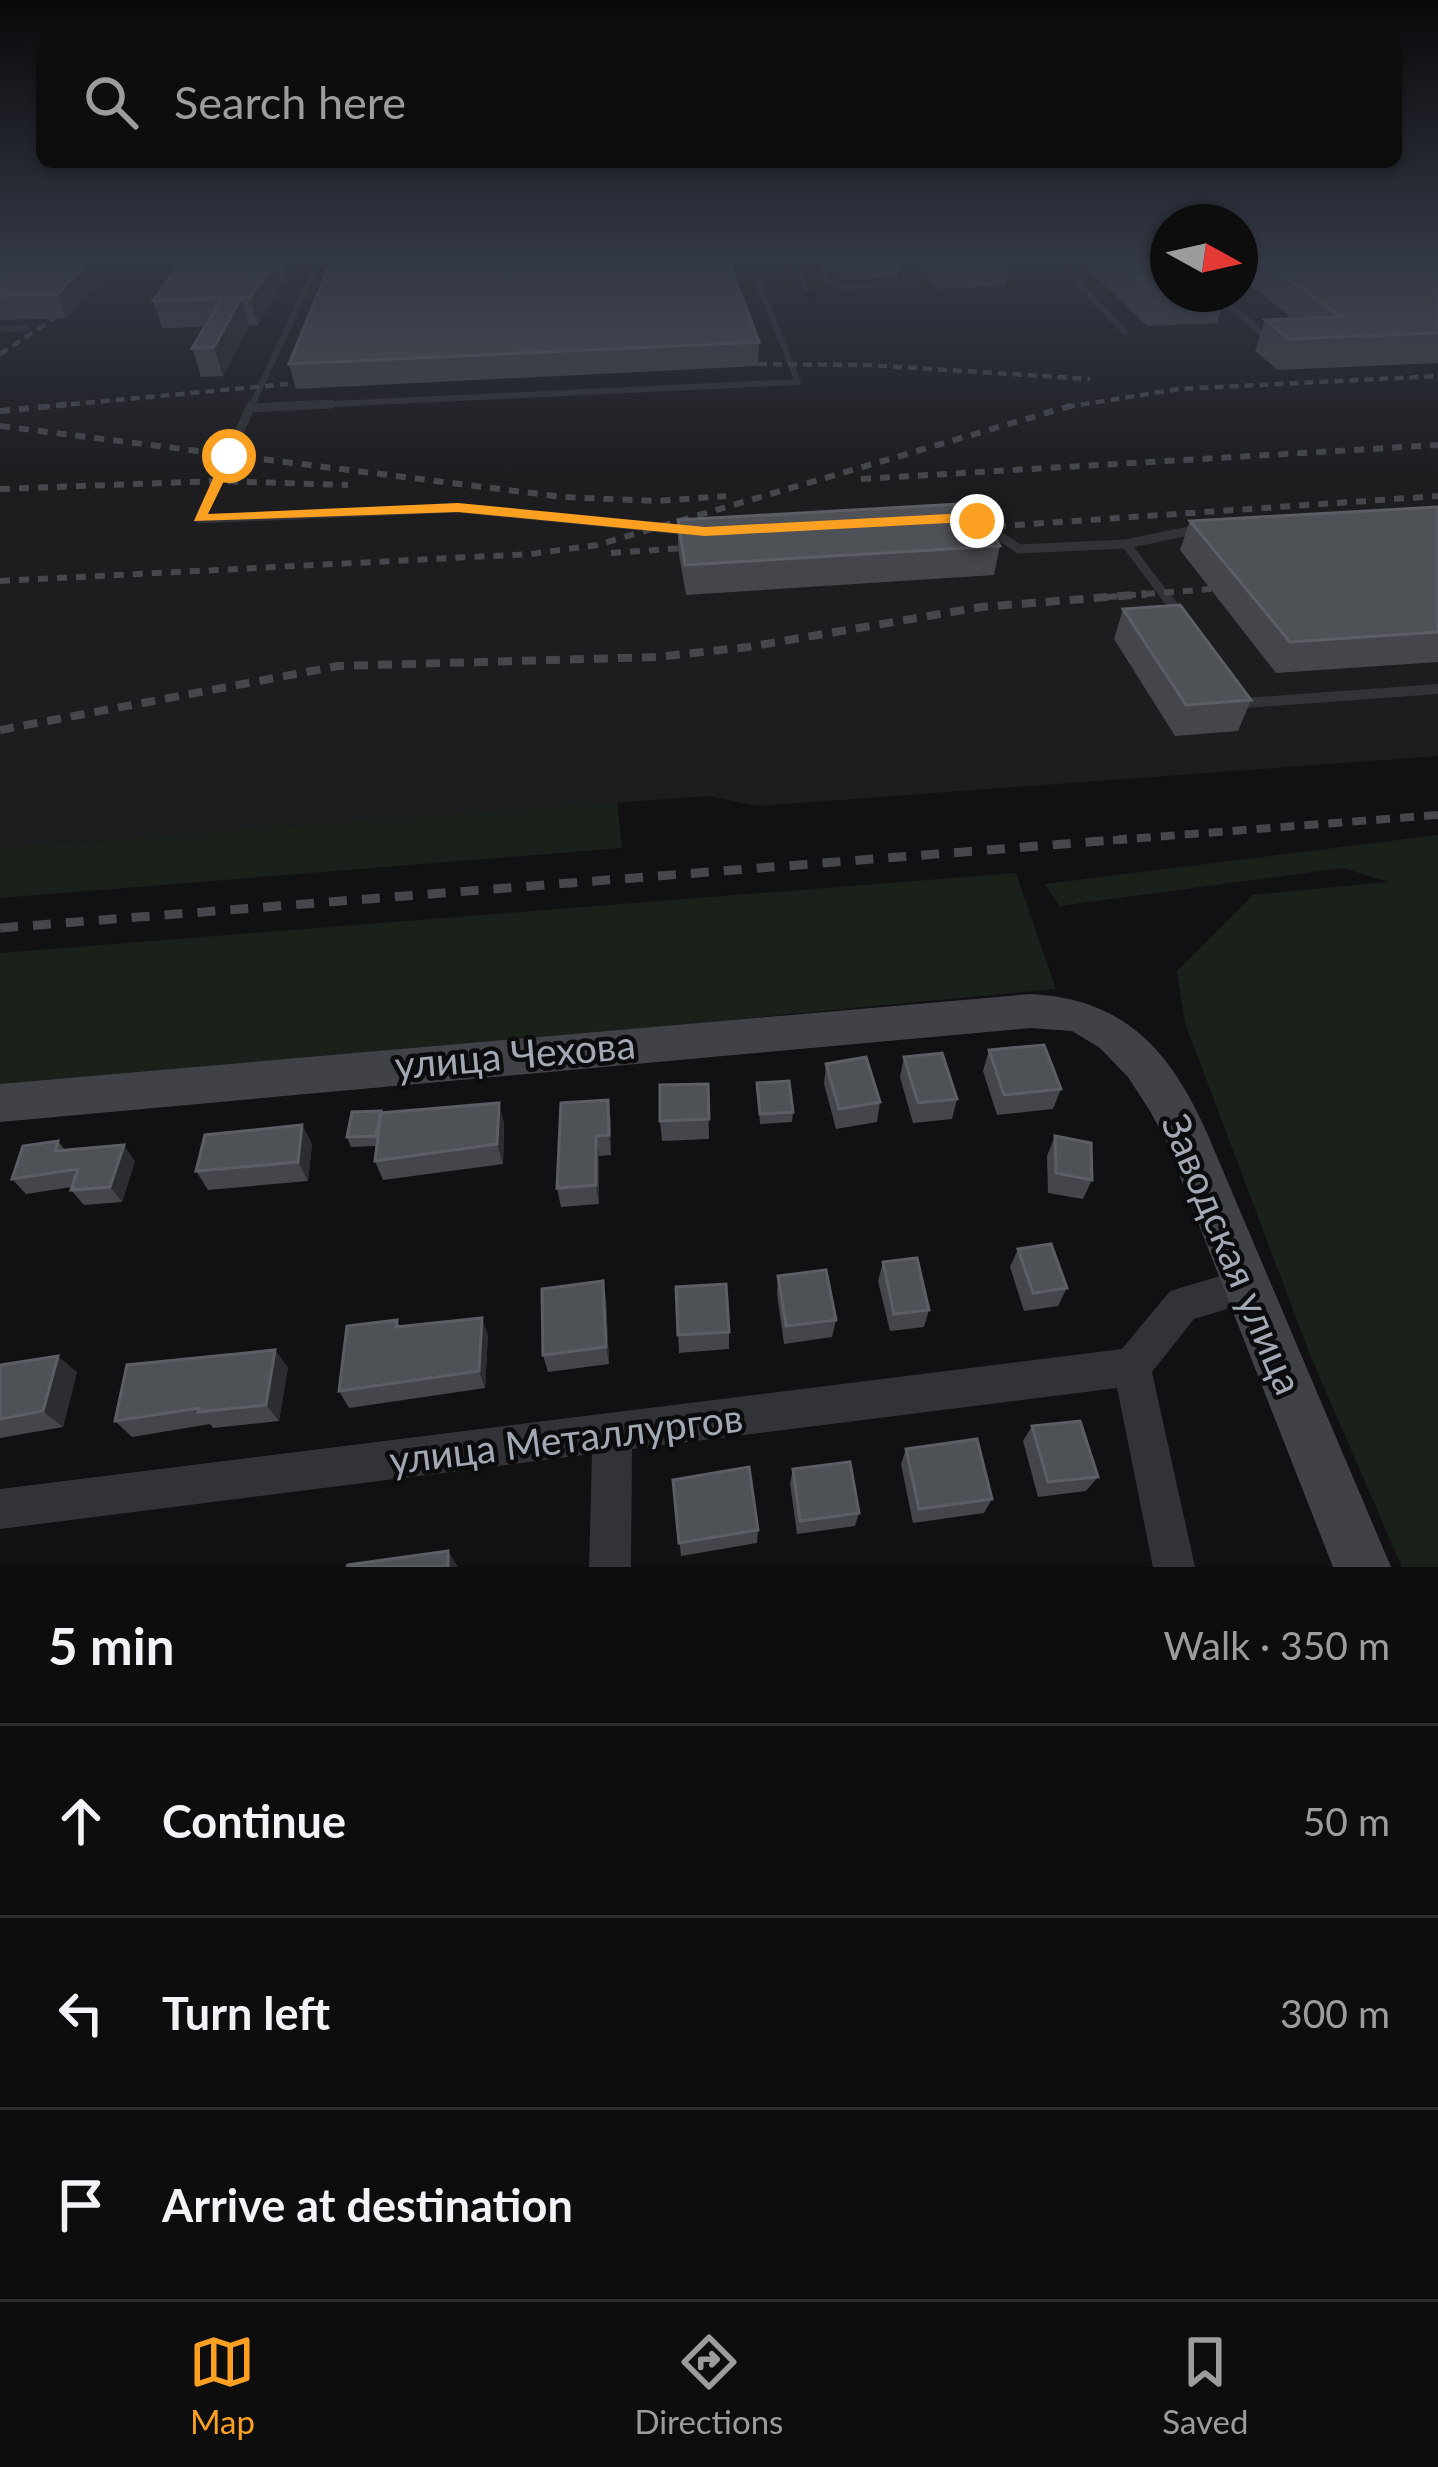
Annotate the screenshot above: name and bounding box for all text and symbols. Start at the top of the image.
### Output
search box [36,36,1402,168]
icon: search [78,69,144,135]
text: Search here [174,75,406,129]
north arrow [1150,204,1258,312]
route start [202,429,256,483]
route end [950,494,1004,548]
street label: улица Чехова [393,1021,637,1087]
street label: Заводская улица [1153,1107,1313,1401]
street label: улица Металлургов [387,1394,745,1483]
text: 5 min [48,1615,174,1676]
text: Walk · 350 m [1163,1622,1390,1668]
icon: ahead [48,1788,114,1854]
text: Continue [162,1794,346,1848]
text: 50 m [1303,1798,1390,1844]
icon: left [48,1980,114,2046]
text: Turn left [162,1986,330,2040]
text: 300 m [1280,1990,1390,2036]
icon: arrive [48,2172,114,2238]
text: Arrive at destination [162,2178,573,2232]
tab: Map [189,2329,255,2441]
tab: Directions [634,2329,783,2441]
tab: Saved [1162,2329,1249,2441]

